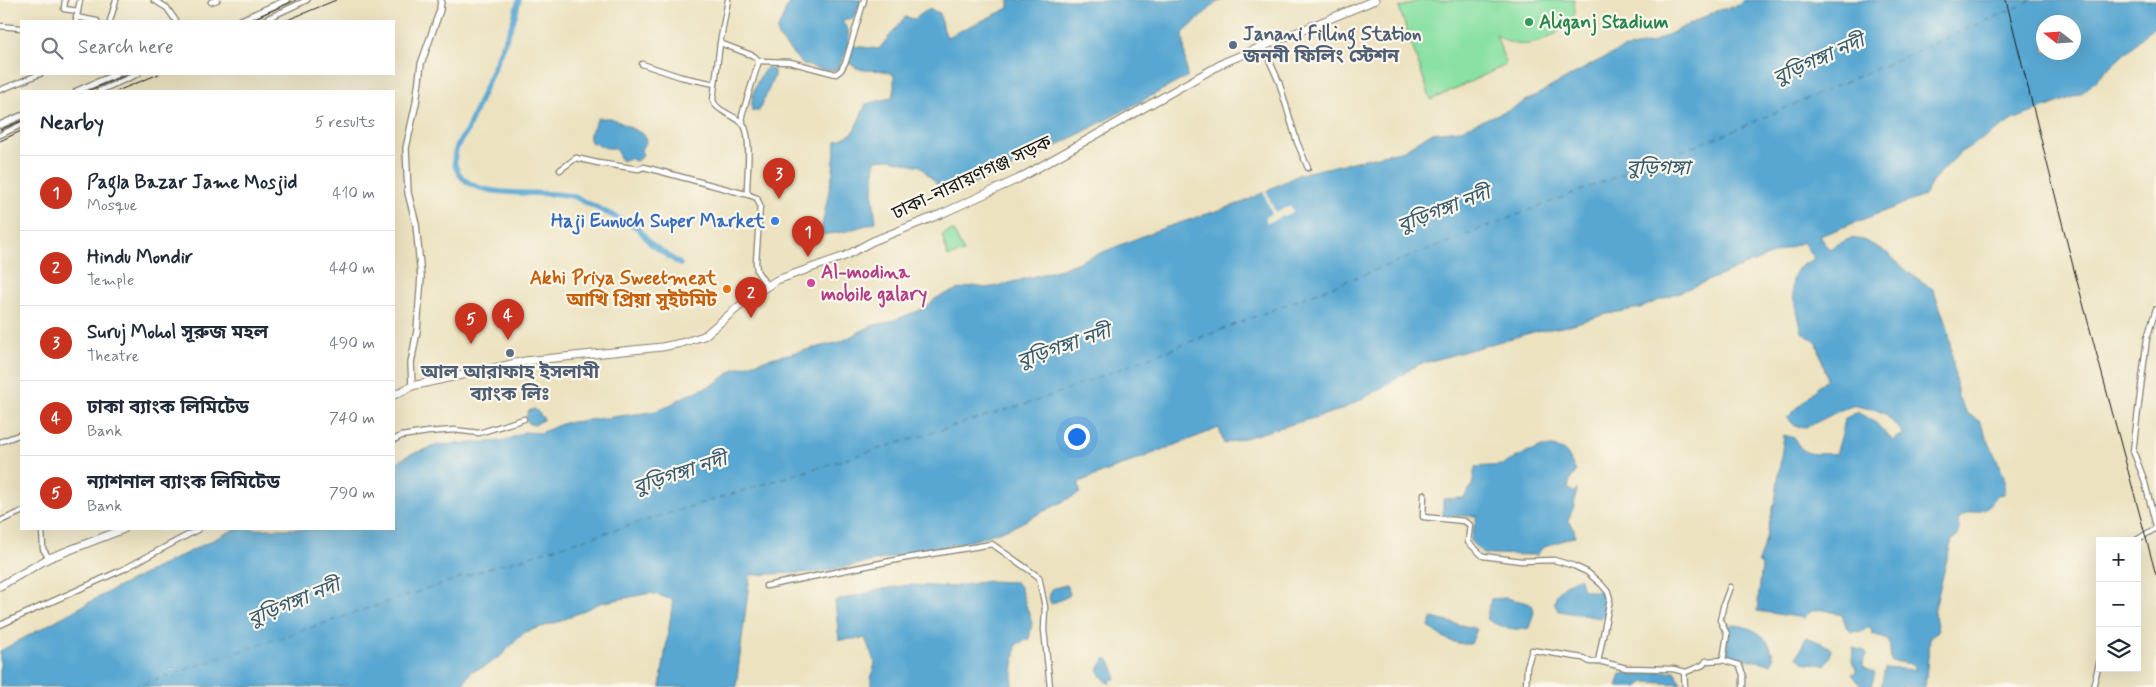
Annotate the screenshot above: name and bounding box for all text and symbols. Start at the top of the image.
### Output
place label: Aliganj Stadium [1539,10,1669,36]
north arrow [2036,15,2081,60]
marker: Aliganj Stadium [1523,16,1535,28]
search box [20,20,395,75]
place label: Janani Filling Station জননী ফিলিং স্টেশন [1242,22,1422,69]
water label: বুড়িগঙ্গা নদী [1769,26,1872,92]
icon: search [38,34,66,62]
text: Search here [78,35,174,60]
marker: Janani Filling Station জননী ফিলিং স্টেশন [1227,39,1239,51]
text: Nearby [40,109,104,137]
text: 5 results [315,112,375,133]
street label: ঢাকা-নারায়ণগঞ্জ সড়ক [887,130,1056,226]
water label: বুড়িগঙ্গা [1626,155,1693,182]
pin: 3 [763,158,795,199]
text: Pagla Bazar Jame Mosjid [87,170,298,195]
water label: বুড়িগঙ্গা নদী [1394,179,1498,240]
text: 1 [52,183,60,204]
text: 410 m [332,183,375,204]
text: Mosque [87,195,137,216]
place label: Haji Eunuch Super Market [551,209,766,235]
marker: Haji Eunuch Super Market [769,215,781,227]
pin: 1 [792,216,824,257]
text: Hindu Mondir [87,245,193,270]
text: 2 [52,258,60,279]
text: 440 m [329,258,375,279]
place label: Al-modina mobile galary [821,260,927,308]
place label: Akhi Priya Sweetmeat আখি প্রিয়া সুইটমিট [530,266,718,313]
text: Temple [87,270,134,291]
pin: 2 [735,277,767,318]
marker: Al-modina mobile galary [805,277,817,289]
marker: Akhi Priya Sweetmeat আখি প্রিয়া সুইটমিট [721,283,733,295]
pin: 4 [492,299,524,340]
pin: 5 [455,303,487,344]
water label: বুড়িগঙ্গা নদী [1014,317,1118,376]
text: Suruj Mohol সূরুজ মহল [87,320,268,345]
text: 3 [52,333,60,354]
text: 490 m [329,333,375,354]
text: Theatre [87,346,139,367]
marker: আল আরাফাহ ইসলামী ব্যাংক লিঃ [504,347,516,359]
place label: আল আরাফাহ ইসলামী ব্যাংক লিঃ [420,360,600,407]
text: ঢাকা ব্যাংক লিমিটেড [87,395,249,420]
text: 4 [51,408,61,429]
text: 740 m [329,408,375,429]
text: Bank [87,421,122,442]
your location [1064,424,1090,450]
water label: বুড়িগঙ্গা নদী [630,445,734,502]
text: ন্যাশনাল ব্যাংক লিমিটেড [87,470,280,495]
text: 5 [51,483,61,504]
text: 790 m [329,483,375,504]
text: Bank [87,496,122,517]
map controls [2096,537,2141,672]
button: + [2096,537,2141,582]
water label: বুড়িগঙ্গা নদী [244,571,348,634]
button: − [2096,582,2141,627]
button: layers [2096,627,2141,672]

